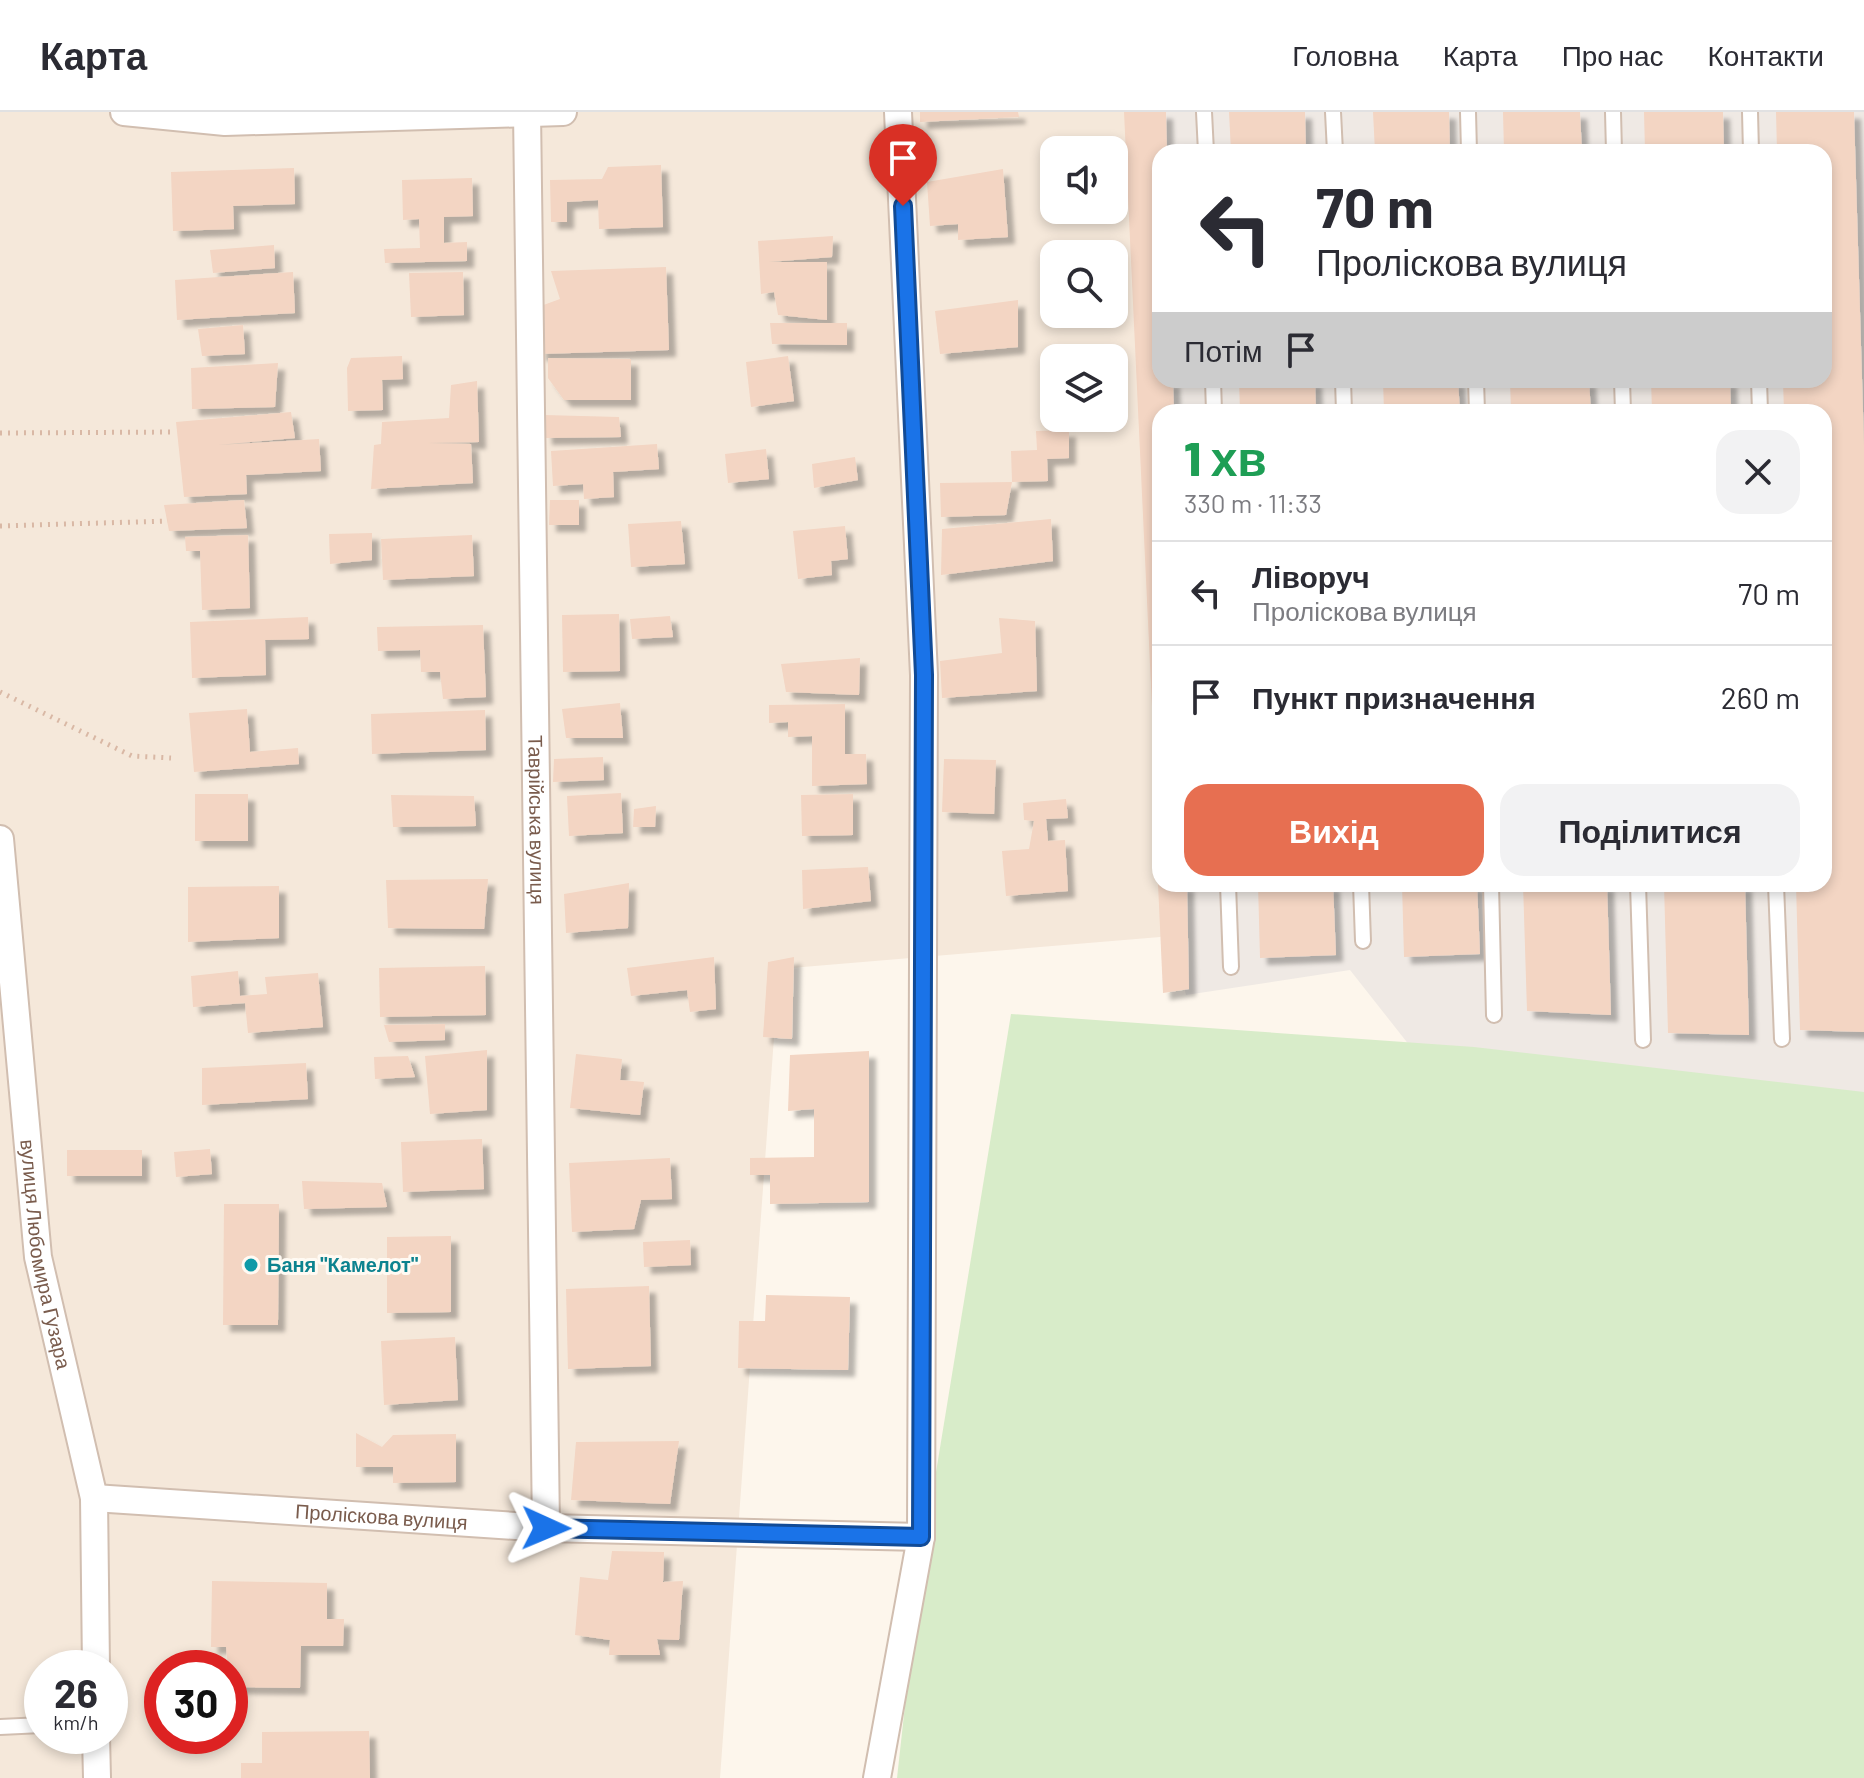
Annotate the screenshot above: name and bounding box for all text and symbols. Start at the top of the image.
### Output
text: Карта [40,32,147,78]
text: Головна [1292,38,1399,72]
text: Карта [1443,38,1518,72]
text: Про нас [1562,38,1664,72]
text: Контакти [1708,38,1824,72]
pin [869,124,937,206]
icon: arrive [881,136,925,180]
map controls [1040,136,1128,432]
button: sound [1040,136,1128,224]
text: 70 m [1316,172,1434,239]
icon: left [1184,176,1288,280]
button: search [1040,240,1128,328]
text: Проліскова вулиця [1316,240,1627,283]
icon: arrive [1279,328,1323,372]
text: Потім [1184,332,1263,368]
button: layers [1040,344,1128,432]
text: 1 хв [1184,428,1267,486]
button: close [1716,430,1800,514]
text: 330 m · 11:33 [1184,487,1322,518]
text: Ліворуч [1252,558,1370,594]
icon: left [1184,571,1228,615]
text: 70 m [1738,575,1800,611]
text: Проліскова вулиця [1252,595,1477,626]
icon: arrive [1184,675,1228,719]
text: Пункт призначення [1252,679,1536,715]
text: 260 m [1721,679,1800,715]
street label: Таврійська вулиця [524,735,551,905]
button: Вихід [1184,784,1484,876]
button: Поділитися [1500,784,1800,876]
street label: вулиця Любомира Гузара [16,1138,77,1372]
place label: Баня "Камелот" [267,1252,418,1276]
marker: Баня "Камелот" [242,1256,260,1274]
position arrow [504,1486,588,1570]
street label: Проліскова вулиця [294,1498,468,1534]
speed limit sign: 30 [144,1650,248,1754]
text: 26 [54,1668,98,1716]
text: km/h [53,1710,99,1734]

